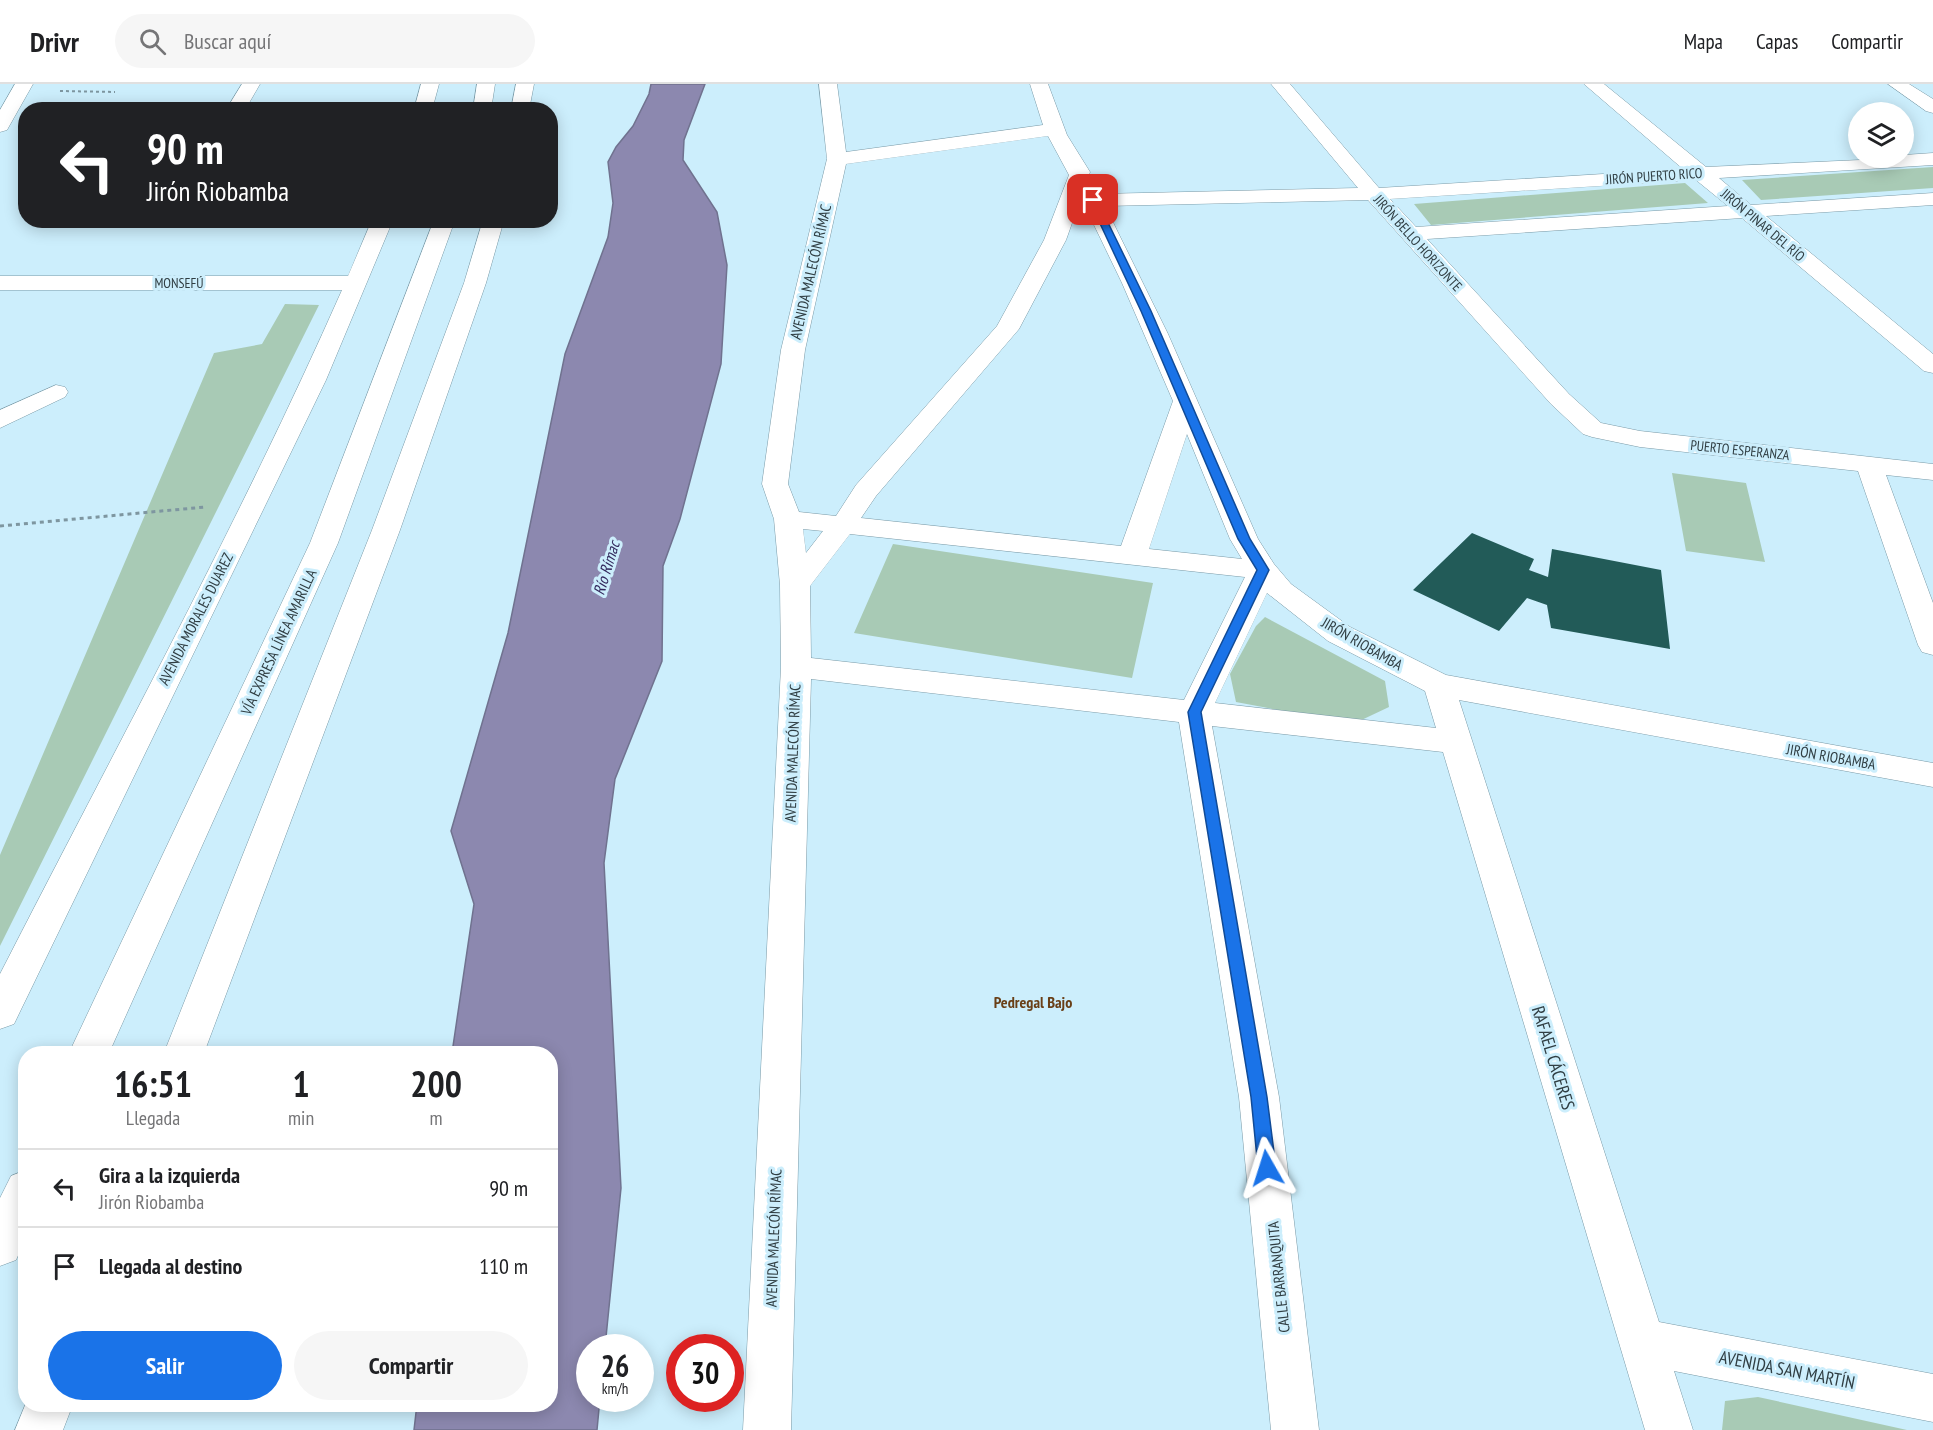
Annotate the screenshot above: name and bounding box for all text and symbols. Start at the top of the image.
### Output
search box [115,14,535,68]
text: Drivr [30,23,79,60]
icon: search [136,25,169,58]
text: Buscar aquí [184,27,271,55]
text: Mapa [1684,28,1723,55]
text: Capas [1756,28,1798,55]
text: Compartir [1831,28,1903,55]
map controls [1848,102,1914,168]
button: layers [1848,102,1914,168]
text: 90 m [147,121,224,176]
icon: left [48,126,126,204]
street label: JIRÓN PUERTO RICO [1604,164,1703,188]
text: Jirón Riobamba [147,174,289,208]
pin [1067,174,1118,225]
icon: arrive [1076,183,1109,216]
street label: JIRÓN PINAR DEL RÍO [1717,184,1809,265]
street label: JIRÓN BELLO HORIZONTE [1369,190,1466,295]
street label: AVENIDA MALECÓN RÍMAC [786,202,835,341]
street label: MONSEFÚ [154,274,204,292]
street label: PUERTO ESPERANZA [1690,436,1791,464]
water label: Río Rímac [588,537,624,597]
street label: AVENIDA MORALES DUAREZ [154,549,237,688]
street label: VÍA EXPRESA LÍNEA AMARILLA [236,565,321,719]
street label: JIRÓN RIOBAMBA [1318,612,1407,675]
street label: AVENIDA MALECÓN RÍMAC [781,684,804,822]
street label: JIRÓN RIOBAMBA [1784,739,1878,774]
district label: Pedregal Bajo [994,992,1072,1012]
street label: RAFAEL CÁCERES [1527,1003,1580,1113]
text: 16:51 [114,1060,192,1107]
text: 1 [292,1060,310,1107]
text: 200 [410,1060,462,1107]
text: Llegada [126,1105,180,1131]
text: min [288,1105,314,1131]
text: m [430,1105,443,1131]
position arrow [1235,1136,1299,1200]
text: Gira a la izquierda [99,1161,240,1189]
street label: AVENIDA MALECÓN RÍMAC [762,1169,785,1307]
icon: left [48,1172,81,1205]
text: 90 m [489,1174,528,1202]
text: Jirón Riobamba [99,1189,204,1215]
street label: CALLE BARRANQUITA [1263,1220,1294,1334]
icon: arrive [48,1250,81,1283]
text: Llegada al destino [99,1252,242,1280]
text: 110 m [479,1252,528,1280]
button: Salir [48,1331,282,1400]
button: Compartir [294,1331,528,1400]
speed limit sign: 30 [666,1334,744,1412]
street label: AVENIDA SAN MARTÍN [1717,1345,1857,1394]
text: 26 [601,1346,629,1385]
text: km/h [602,1379,628,1398]

